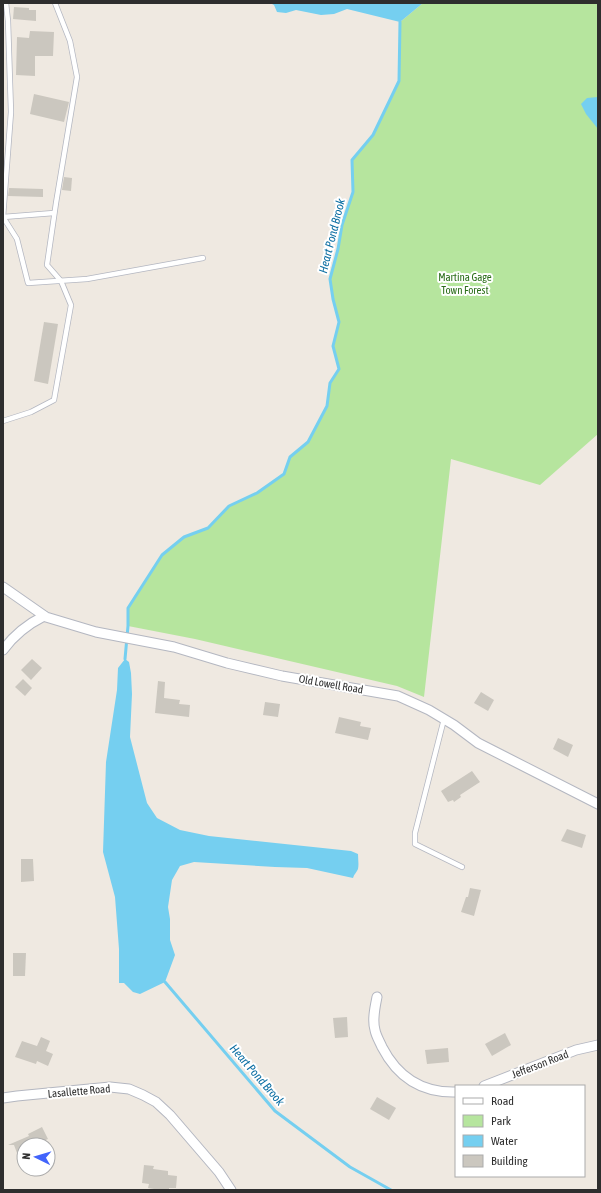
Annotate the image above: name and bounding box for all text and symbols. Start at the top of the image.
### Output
water label: Heart Pond Brook [316,197,348,275]
park label: Martina Gage Town Forest [438,271,492,296]
street label: Old Lowell Road [298,672,364,696]
water label: Heart Pond Brook [227,1042,288,1109]
street label: Jefferson Road [510,1048,570,1080]
street label: Lasallette Road [47,1082,111,1100]
legend [455,1085,585,1177]
text: Road [491,1094,514,1108]
text: Park [491,1114,512,1128]
text: Water [491,1134,518,1148]
north arrow [16,1137,56,1177]
text: N [20,1152,32,1160]
text: Building [491,1154,529,1168]

